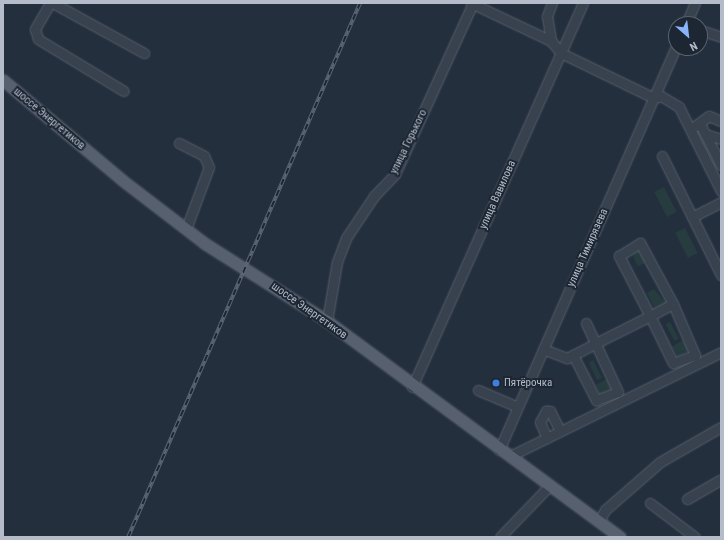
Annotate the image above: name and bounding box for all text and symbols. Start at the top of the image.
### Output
north arrow [668,16,708,56]
text: N [687,39,699,53]
street label: шоссе Энергетиков [11,85,87,153]
street label: улица Горького [388,108,430,176]
street label: улица Вавилова [477,159,519,231]
street label: улица Тимирязева [565,207,611,289]
street label: шоссе Энергетиков [269,280,349,342]
place label: Пятёрочка [504,376,552,390]
marker: Пятёрочка [491,378,501,388]

